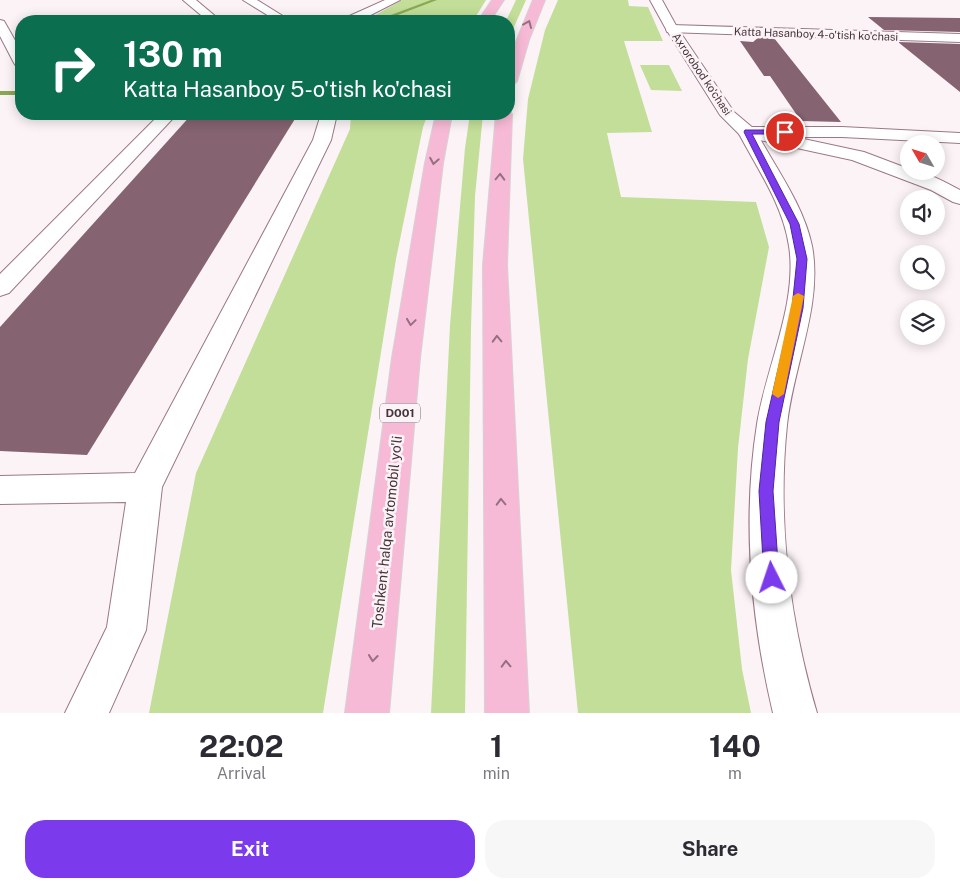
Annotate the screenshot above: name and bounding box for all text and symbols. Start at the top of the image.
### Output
one-way arrow [522,20,533,29]
street label: Katta Hasanboy 4-o'tish ko'chasi [734,25,898,43]
street label: Axrorobod ko'chasi [670,31,734,117]
text: 130 m [123,34,223,75]
icon: right [40,35,105,100]
text: Katta Hasanboy 5-o'tish ko'chasi [123,76,452,102]
pin [764,111,806,153]
icon: arrive [771,118,799,146]
north arrow [900,135,945,180]
map controls [900,135,945,345]
one-way arrow [430,157,440,166]
one-way arrow [495,173,506,181]
button: sound [900,190,945,235]
button: search [900,245,945,290]
button: layers [900,300,945,345]
one-way arrow [406,319,417,327]
one-way arrow [492,335,502,343]
road number: D001 [380,403,420,422]
street label: Toshkent halqa avtomobil yo'li [369,435,405,629]
one-way arrow [496,498,507,506]
position arrow [745,551,797,603]
one-way arrow [368,654,379,662]
one-way arrow [501,660,511,668]
text: 22:02 [199,728,284,764]
text: 1 [490,728,503,764]
text: 140 [709,728,761,764]
text: Arrival [217,764,266,783]
text: min [483,764,510,783]
text: m [728,764,742,783]
button: Exit [25,820,475,878]
button: Share [485,820,935,878]

